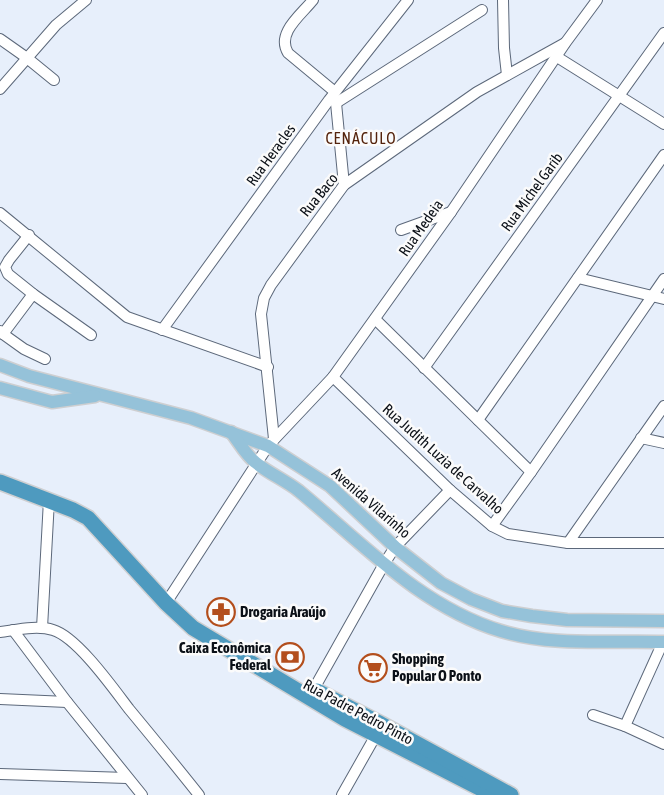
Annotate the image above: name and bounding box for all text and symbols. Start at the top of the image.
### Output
street label: Rua Heracles [243,121,299,189]
district label: CENÁCULO [325,129,397,147]
street label: Rua Michel Garib [497,149,566,234]
street label: Rua Baco [296,170,341,220]
street label: Rua Medeia [395,196,446,259]
street label: Rua Judith Luzia de Carvalho [380,400,507,517]
street label: Avenida Vilarinho [329,464,414,541]
pharmacy icon: Drogaria Araújo [206,597,236,627]
place label: Drogaria Araújo [240,603,326,620]
place label: Caixa Econômica Federal [179,639,272,673]
bank icon: Caixa Econômica Federal [275,642,305,672]
place label: Shopping Popular O Ponto [392,650,482,684]
supermarket icon: Shopping Popular O Ponto [358,653,388,683]
street label: Rua Padre Pedro Pinto [300,675,416,748]

